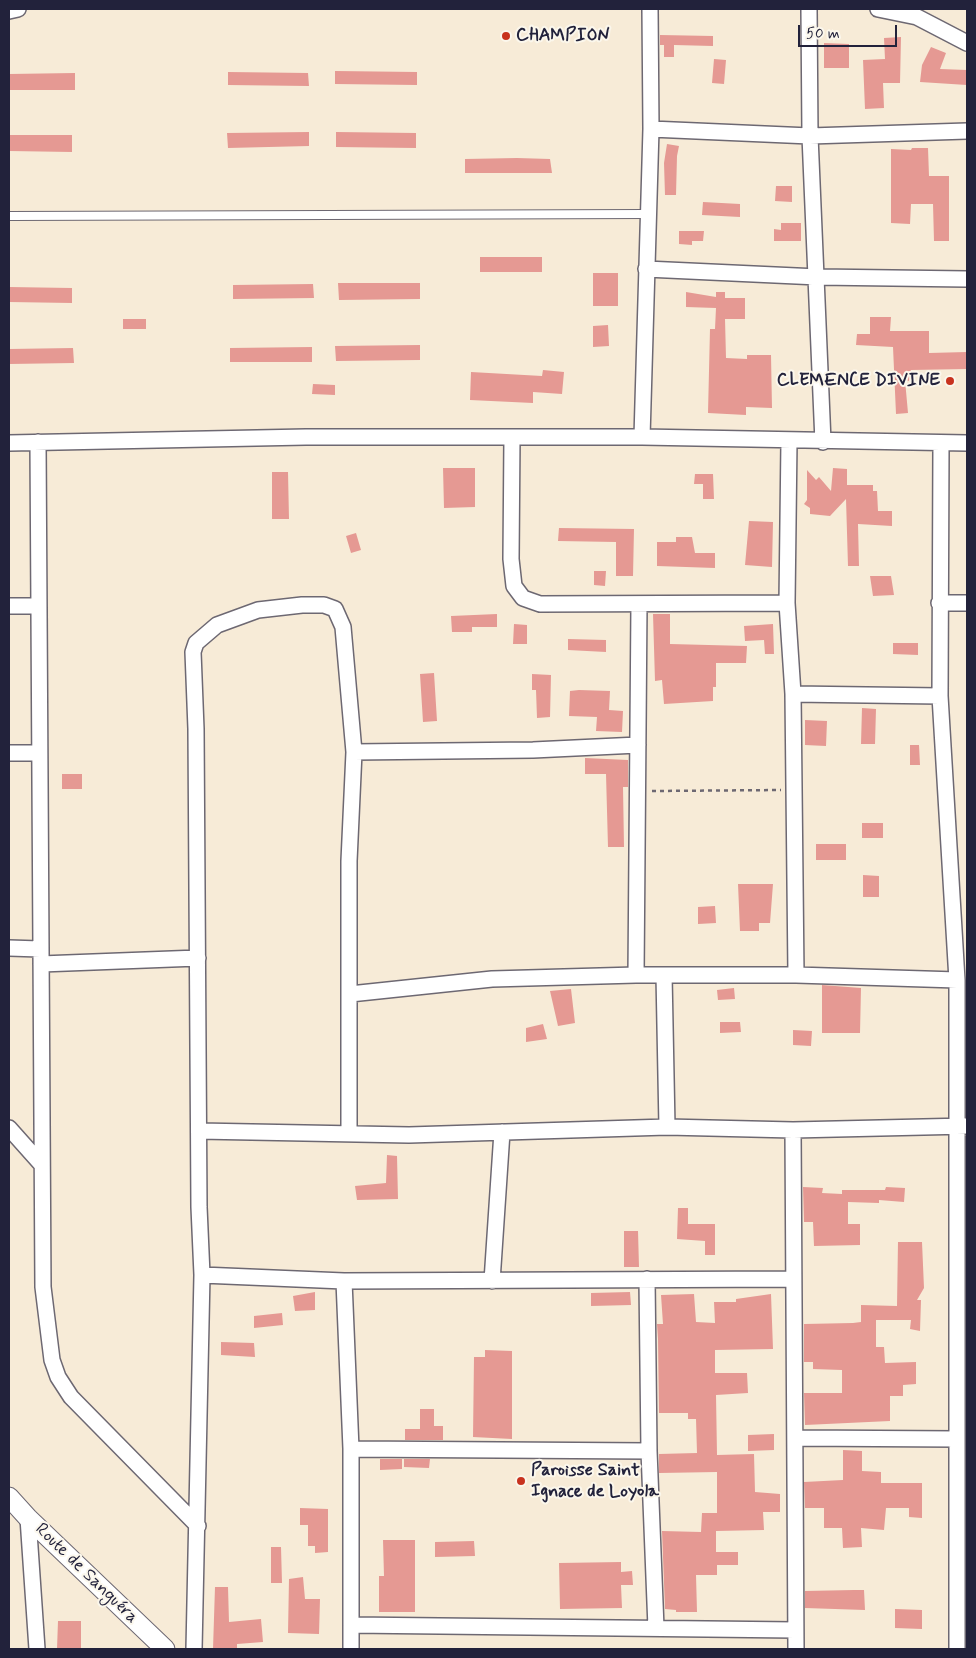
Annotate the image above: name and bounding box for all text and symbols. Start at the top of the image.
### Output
scale bar [801,15,900,47]
text: 50 m [806,24,840,44]
place label: CHAMPION [516,25,610,47]
marker: CHAMPION [500,30,512,42]
place label: CLEMENCE DIVINE [777,370,940,392]
marker: CLEMENCE DIVINE [944,375,956,387]
place label: Paroisse Saint Ignace de Loyola [531,1460,659,1502]
marker: Paroisse Saint Ignace de Loyola [515,1475,527,1487]
street label: Route de Sanguéra [30,1519,142,1629]

